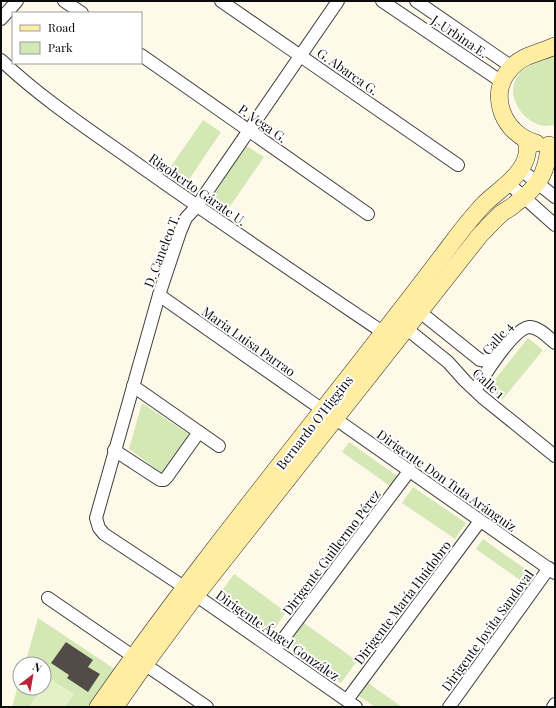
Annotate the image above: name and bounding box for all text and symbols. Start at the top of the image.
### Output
street label: J. Urbina E. [428,10,491,61]
legend [12,12,142,64]
text: Road [48,19,75,35]
text: Park [48,39,73,55]
street label: G. Abarca G. [314,44,382,98]
street label: P. Vega G. [235,100,291,146]
street label: Rigoberto Gárate U. [146,149,250,229]
street label: D. Caneleo T. [139,212,183,290]
street label: Maria Luisa Parrao [199,302,299,380]
street label: Calle 4 [478,318,516,358]
street label: Calle 1 [469,364,509,402]
street label: Bernardo O'Higgins [272,371,356,473]
street label: Dirigente Don Tuta Aránguiz [374,425,520,535]
street label: Dirigente Guillermo Pérez [278,486,384,618]
street label: Dirigente María Huidobro [350,537,454,667]
street label: Dirigente Jovita Sandoval [437,566,537,694]
street label: Dirigente Ángel González [213,586,343,684]
north arrow [12,656,52,696]
text: N [30,659,45,676]

